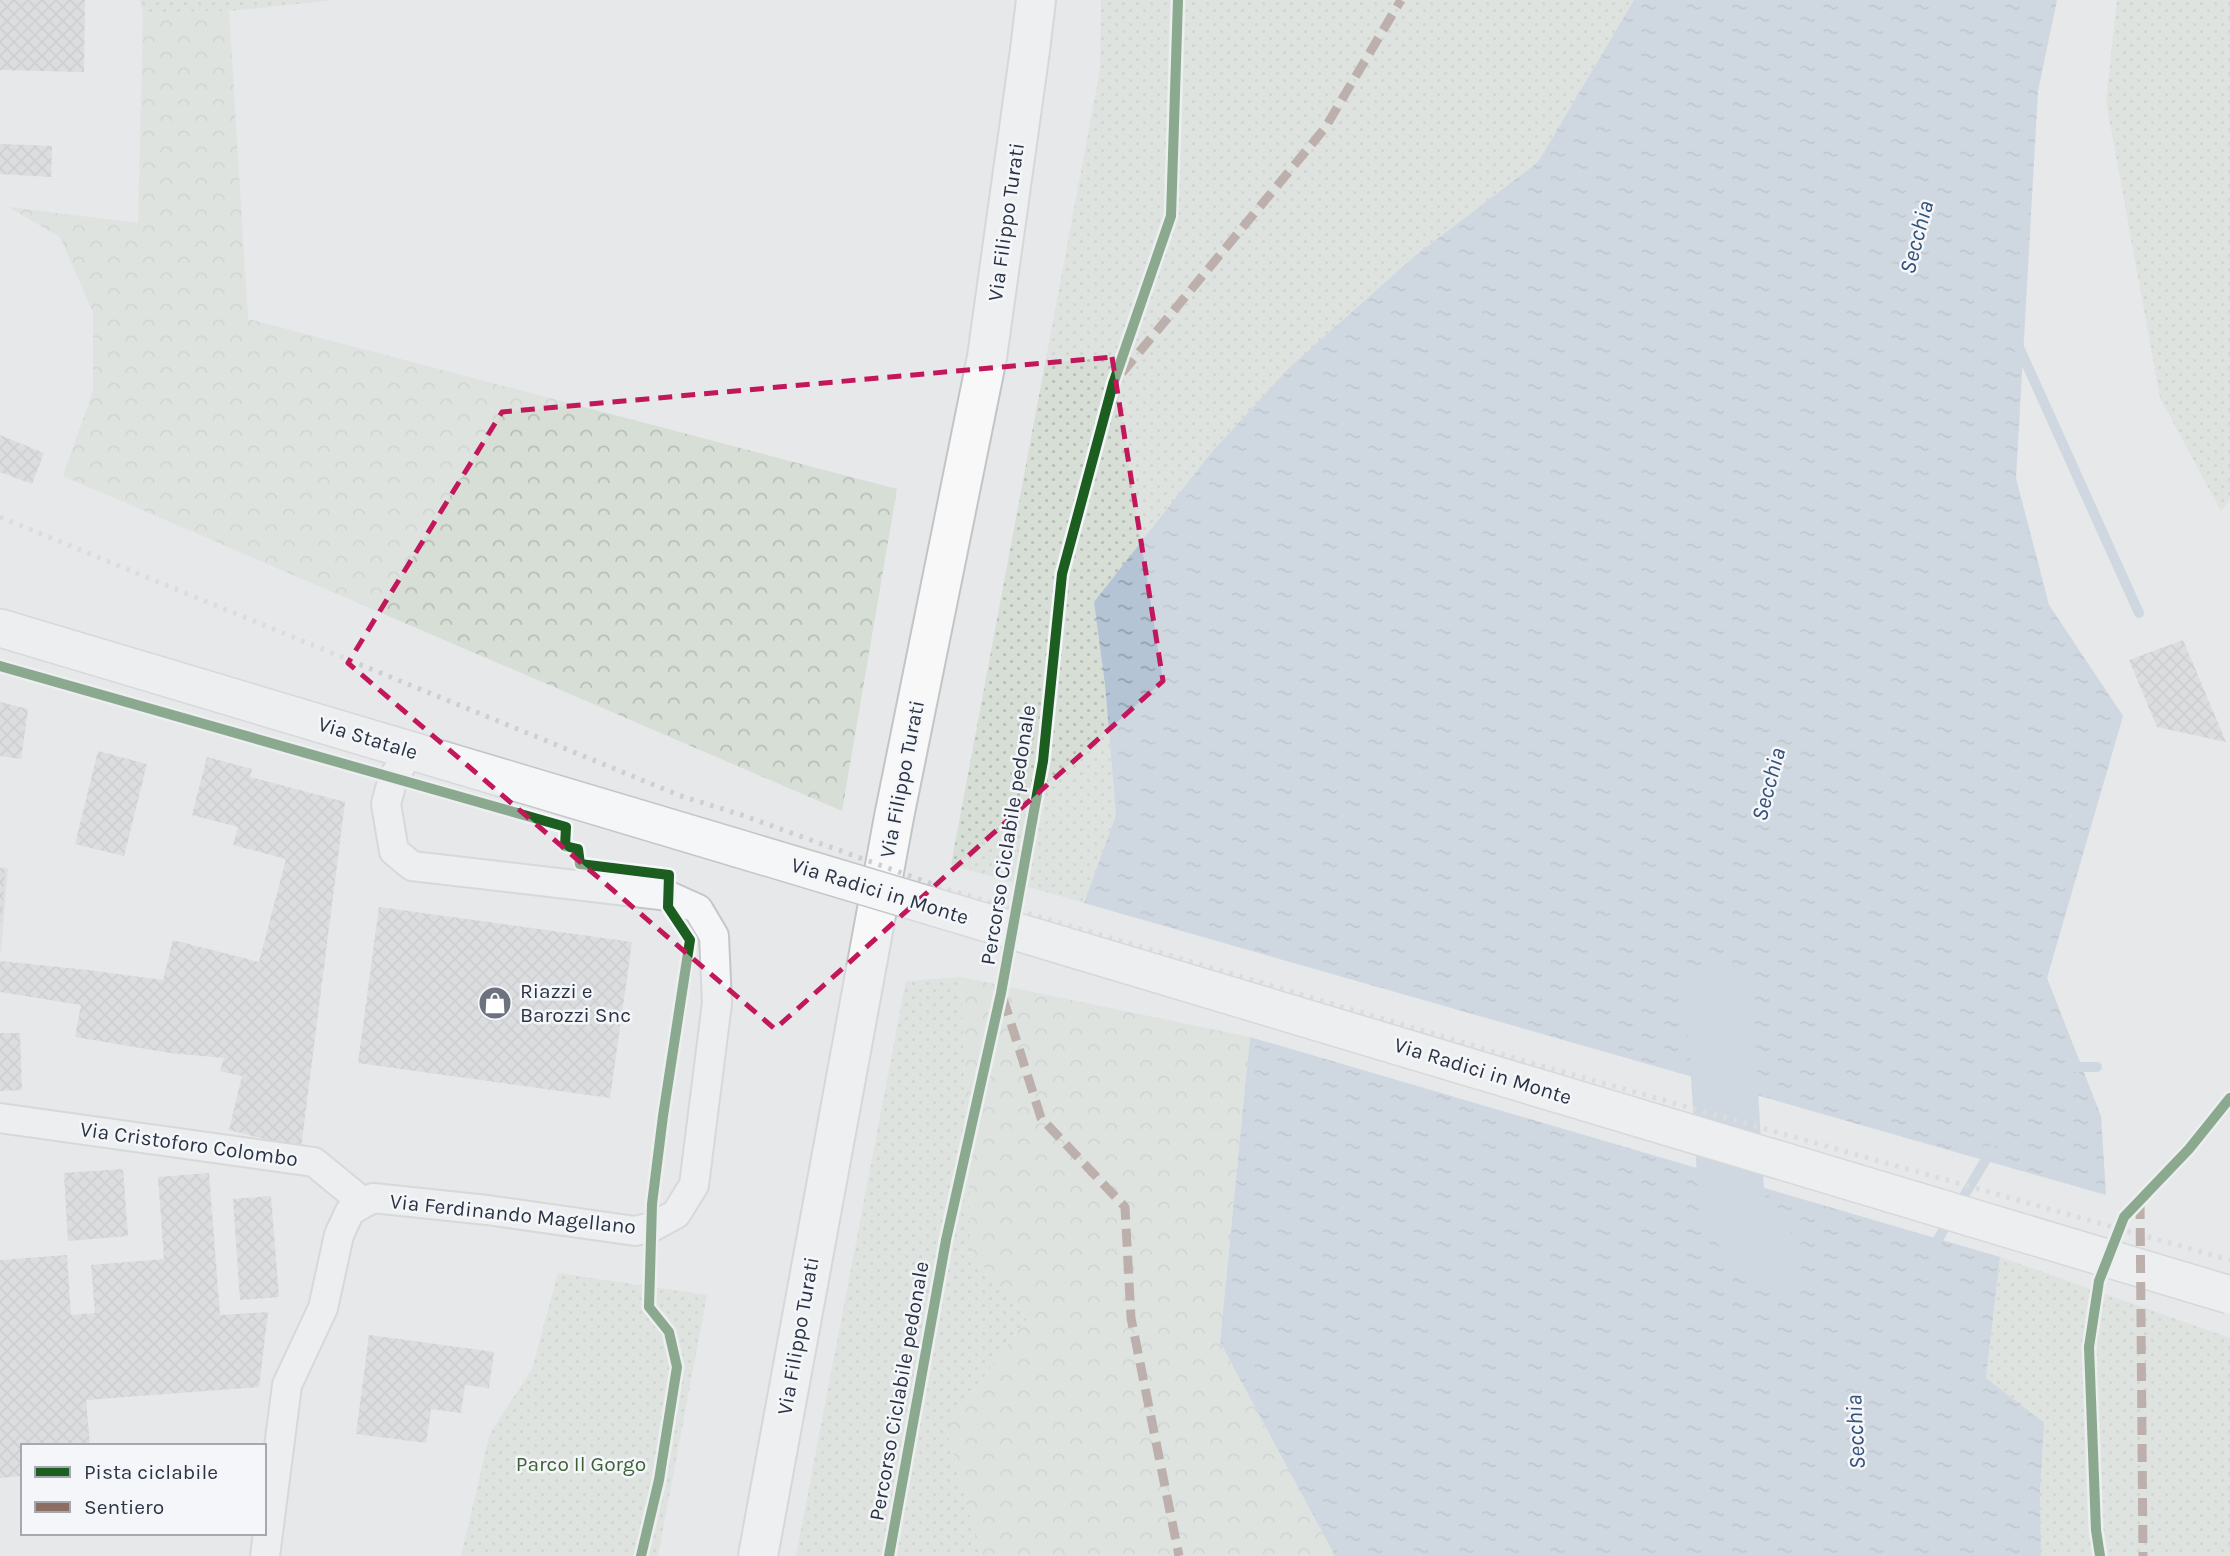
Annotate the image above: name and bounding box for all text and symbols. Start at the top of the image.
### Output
street label: Via Filippo Turati [983,141,1029,303]
water label: Secchia [1894,198,1939,277]
street label: Via Filippo Turati [875,698,929,860]
street label: Percorso Ciclabile pedonale [976,703,1040,967]
street label: Via Statale [315,711,421,765]
water label: Secchia [1746,745,1791,824]
street label: Via Radici in Monte [788,853,972,929]
place label: Riazzi e Barozzi Snc [520,979,631,1027]
shop icon: Riazzi e Barozzi Snc [476,984,514,1022]
street label: Via Radici in Monte [1391,1033,1575,1109]
street label: Via Cristoforo Colombo [79,1117,299,1171]
street label: Via Ferdinando Magellano [389,1189,637,1239]
street label: Via Filippo Turati [772,1255,824,1417]
street label: Percorso Ciclabile pedonale [864,1259,934,1523]
water label: Secchia [1840,1394,1871,1470]
legend [21,1444,266,1535]
park label: Parco Il Gorgo [516,1452,646,1476]
text: Pista ciclabile [84,1460,218,1484]
text: Sentiero [84,1495,164,1519]

